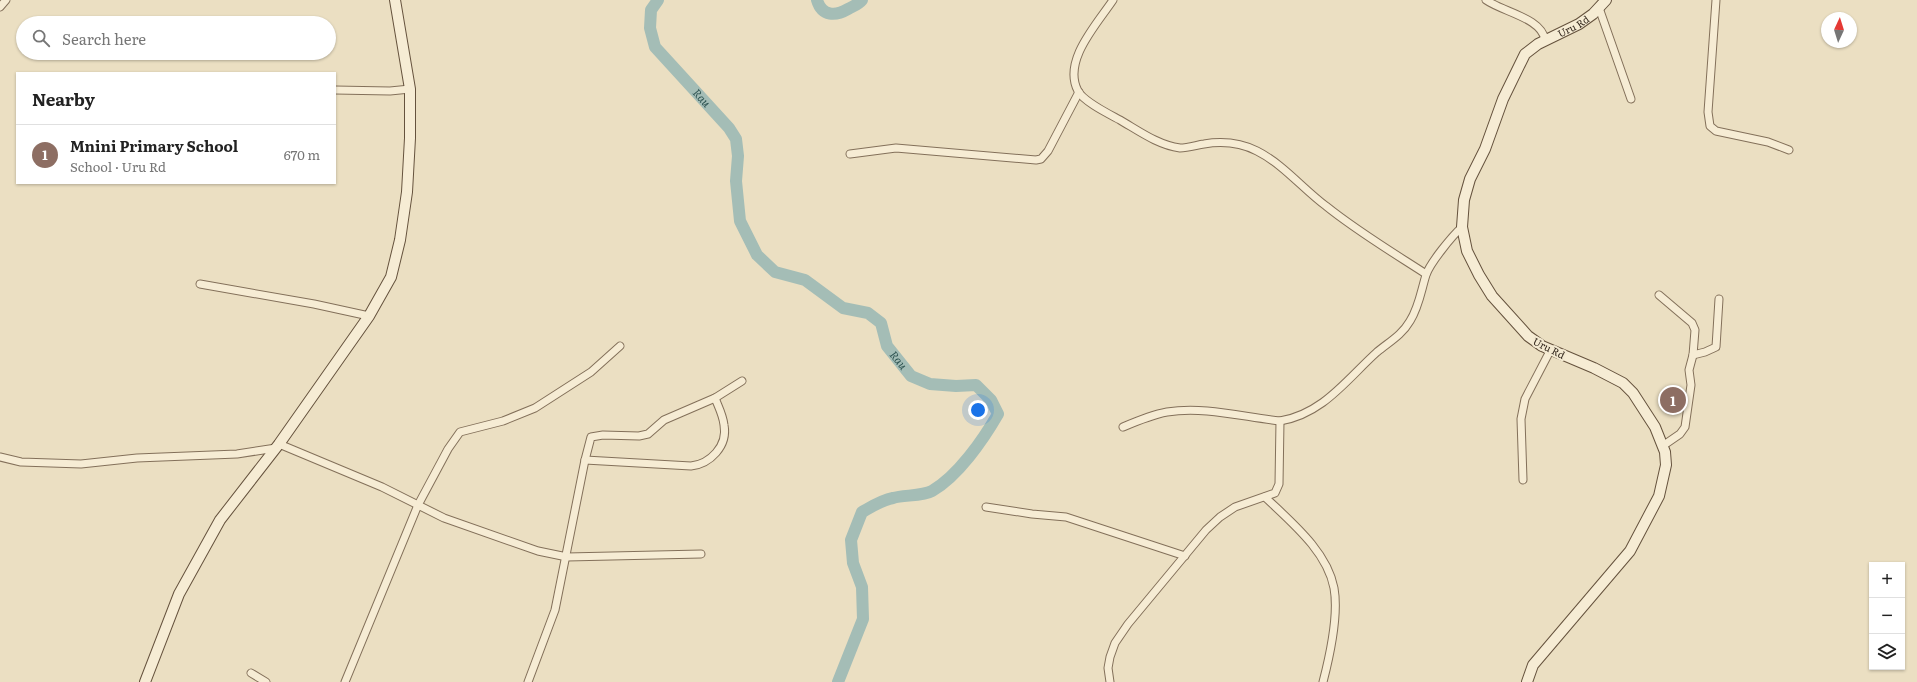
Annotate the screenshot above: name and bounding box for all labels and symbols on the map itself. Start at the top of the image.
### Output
street label: Uru Rd [1555,11,1592,40]
north arrow [1821,12,1857,48]
water label: Rau [690,85,715,110]
street label: Uru Rd [1531,333,1568,362]
water label: Rau [887,347,912,373]
pin: 1 [1660,385,1686,415]
your location [968,400,988,420]

